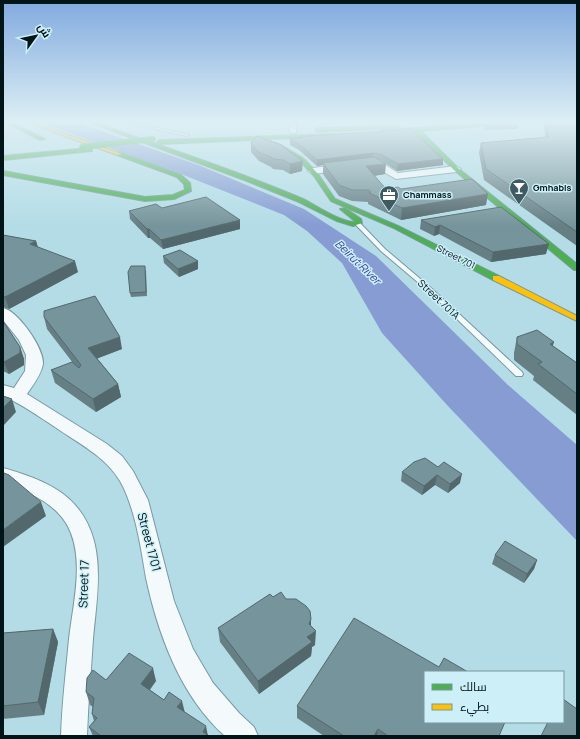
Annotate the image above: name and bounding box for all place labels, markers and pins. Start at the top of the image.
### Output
bar icon: Gmhabis [508,177,530,205]
place label: Gmhabis [533,181,572,194]
office icon: Chammass [378,184,400,212]
place label: Chammass [403,188,452,201]

